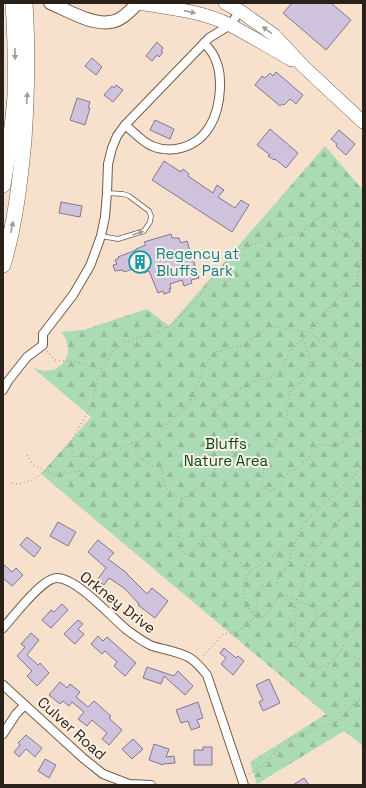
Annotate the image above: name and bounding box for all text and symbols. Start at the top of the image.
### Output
one-way arrow [183,10,196,16]
one-way arrow [261,26,272,34]
one-way arrow [12,48,18,61]
one-way arrow [23,92,30,104]
one-way arrow [10,221,16,234]
one-way arrow [133,230,145,236]
place label: Regency at Bluffs Park [156,244,239,280]
building icon: Regency at Bluffs Park [127,249,153,275]
park label: Bluffs Nature Area [184,434,269,470]
street label: Orkney Drive [76,567,160,638]
street label: Culver Road [34,692,110,764]

